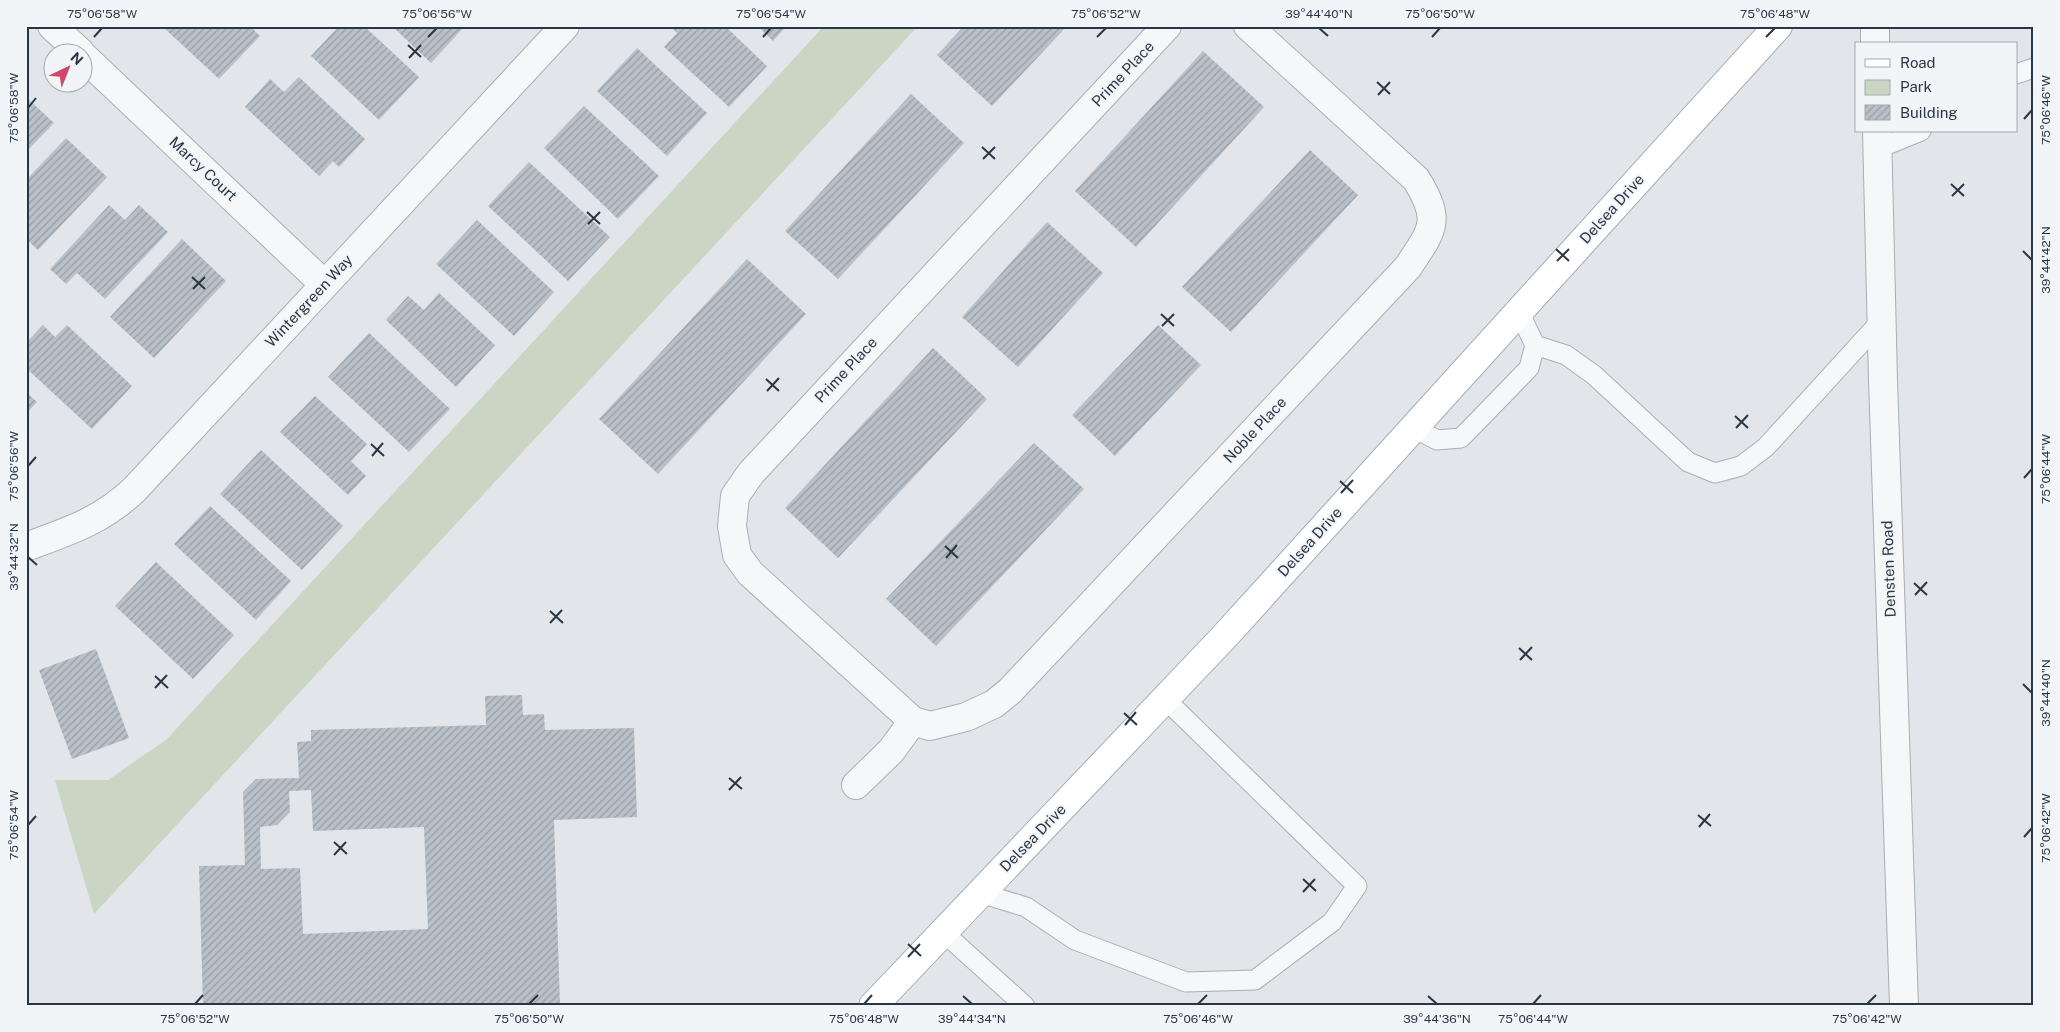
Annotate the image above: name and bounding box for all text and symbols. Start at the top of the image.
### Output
text: 75°06'58"W [67,7,138,21]
text: 75°06'56"W [402,7,472,21]
text: 75°06'54"W [736,7,807,21]
text: 75°06'52"W [1071,7,1141,21]
text: 39°44'40"N [1285,7,1353,21]
text: 75°06'50"W [1405,7,1475,21]
text: 75°06'48"W [1740,7,1811,21]
street label: Prime Place [1088,37,1157,110]
north arrow [42,42,92,92]
legend [1855,42,2018,132]
text: N [67,49,86,68]
text: Road [1900,54,1936,71]
text: 75°06'58"W [7,72,21,143]
text: 75°06'46"W [2039,75,2053,145]
text: Park [1900,78,1932,95]
text: Building [1900,104,1958,121]
street label: Marcy Court [166,133,241,204]
street label: Delsea Drive [1576,171,1647,247]
text: 39°44'42"N [2039,226,2053,294]
street label: Wintergreen Way [262,251,356,350]
street label: Prime Place [811,333,880,406]
street label: Noble Place [1220,393,1289,466]
text: 75°06'56"W [7,431,21,501]
text: 75°06'44"W [2039,434,2053,504]
street label: Delsea Drive [1274,504,1345,580]
street label: Densten Road [1878,520,1899,618]
text: 39°44'32"N [7,523,21,591]
text: 39°44'40"N [2039,659,2053,727]
text: 75°06'54"W [7,789,21,860]
text: 75°06'42"W [2039,793,2053,863]
street label: Delsea Drive [996,800,1069,875]
text: 75°06'52"W [160,1012,230,1026]
text: 75°06'50"W [494,1012,564,1026]
text: 75°06'48"W [829,1012,900,1026]
text: 39°44'34"N [938,1012,1006,1026]
text: 75°06'46"W [1163,1012,1233,1026]
text: 39°44'36"N [1403,1012,1471,1026]
text: 75°06'44"W [1498,1012,1568,1026]
text: 75°06'42"W [1832,1012,1902,1026]

